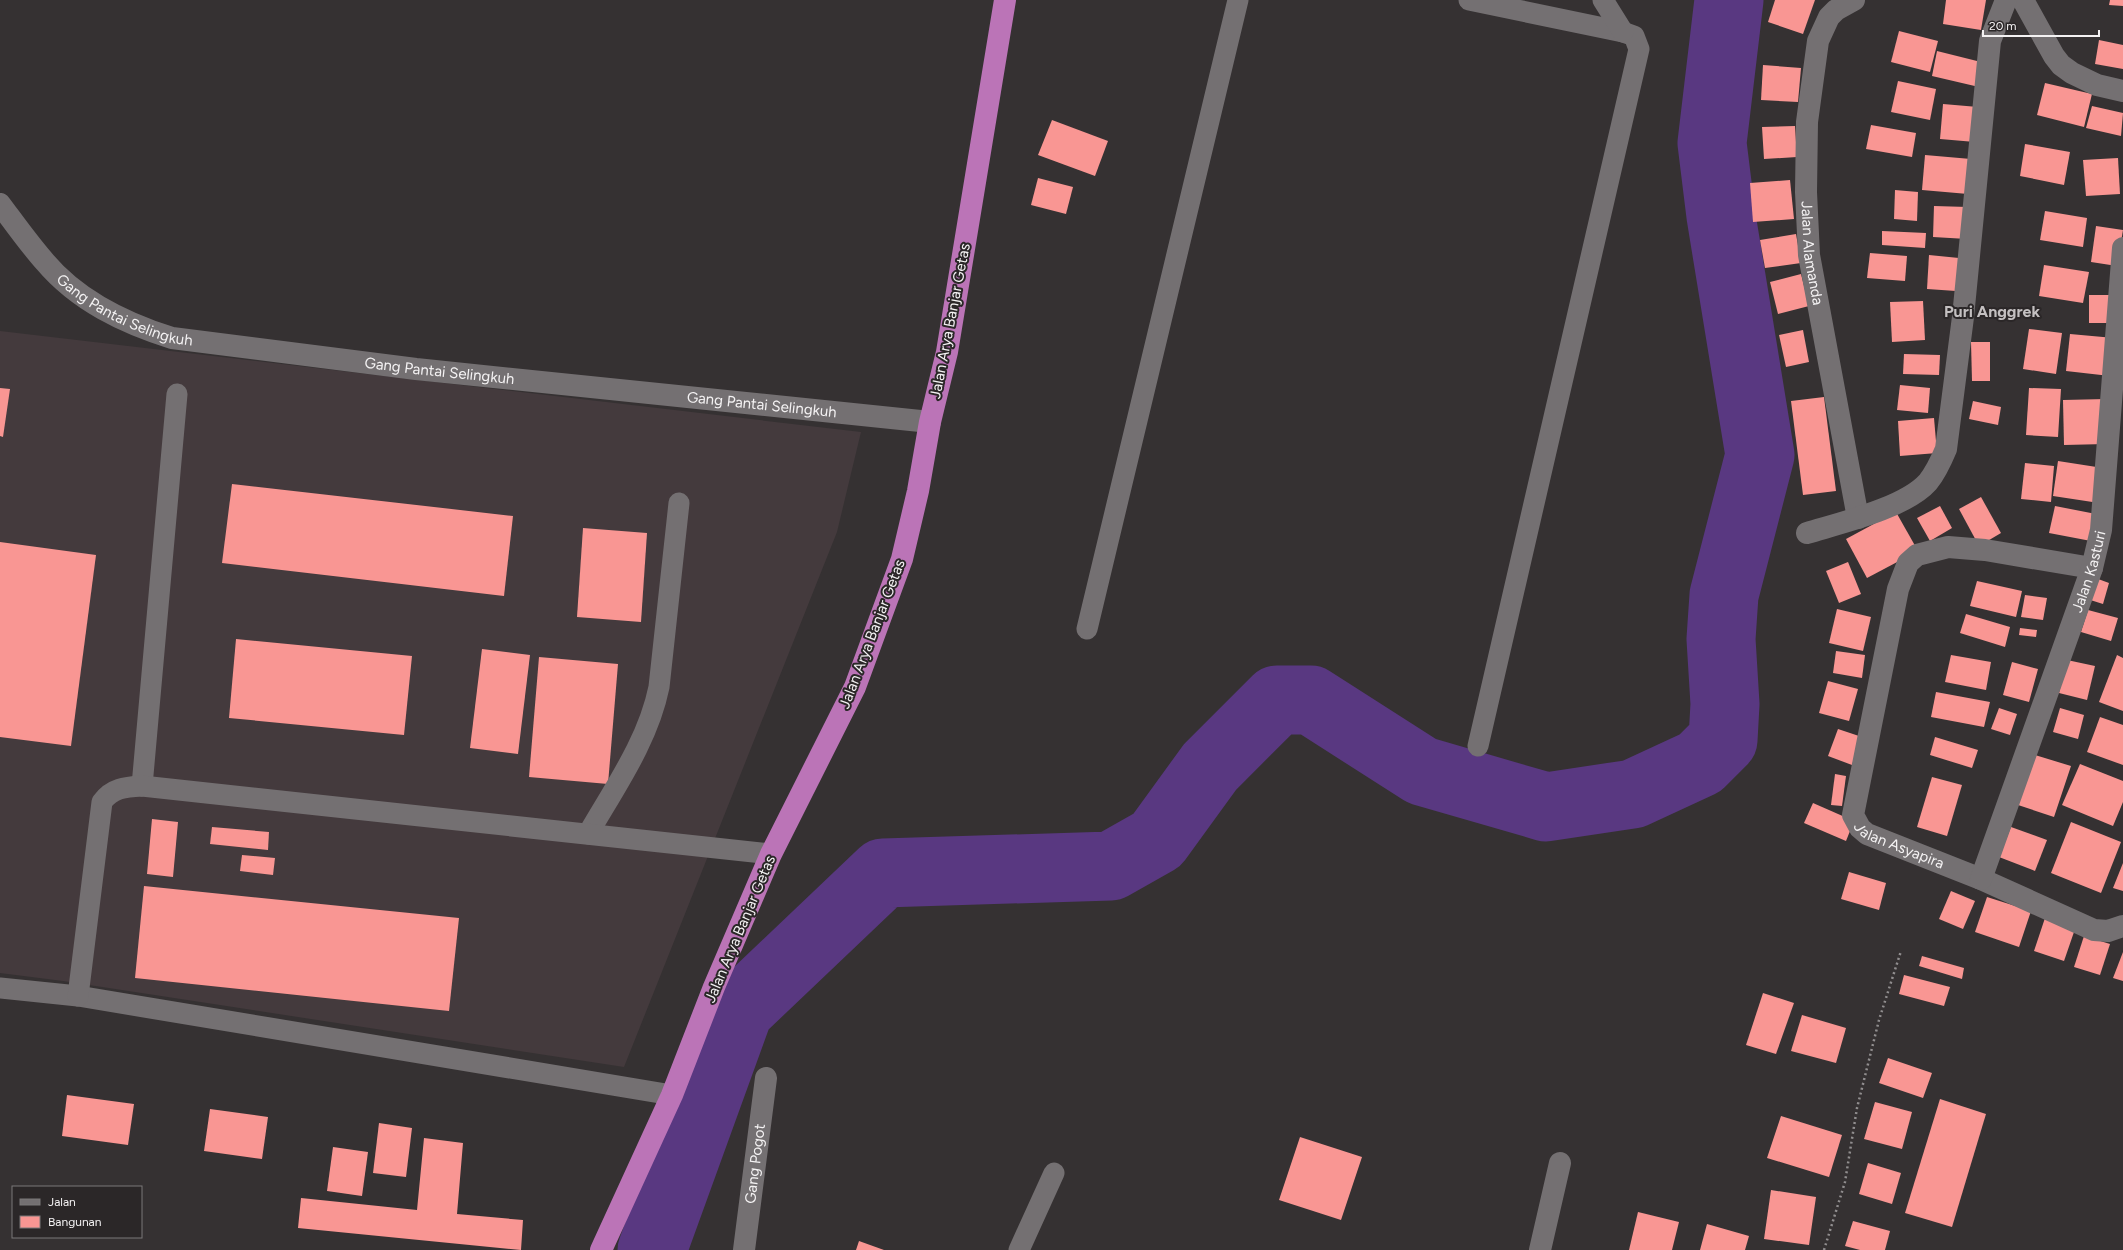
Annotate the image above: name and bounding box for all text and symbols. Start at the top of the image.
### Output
scale bar [1983,12,2099,38]
text: 20 m [1989,19,2017,33]
street label: Jalan Alamanda [1797,201,1827,306]
street label: Jalan Arya Banjar Getas [926,242,974,400]
street label: Gang Pantai Selingkuh [53,270,194,350]
district label: Puri Anggrek [1944,302,2040,321]
street label: Gang Pantai Selingkuh [364,354,515,388]
street label: Gang Pantai Selingkuh [686,388,838,421]
street label: Jalan Kasturi [2068,529,2110,615]
street label: Jalan Arya Banjar Getas [835,557,909,711]
street label: Jalan Asyapira [1850,820,1947,873]
street label: Jalan Arya Banjar Getas [701,853,779,1005]
street label: Gang Pogot [741,1122,769,1205]
legend [12,1186,142,1238]
text: Jalan [48,1195,76,1209]
text: Bangunan [48,1215,102,1229]

